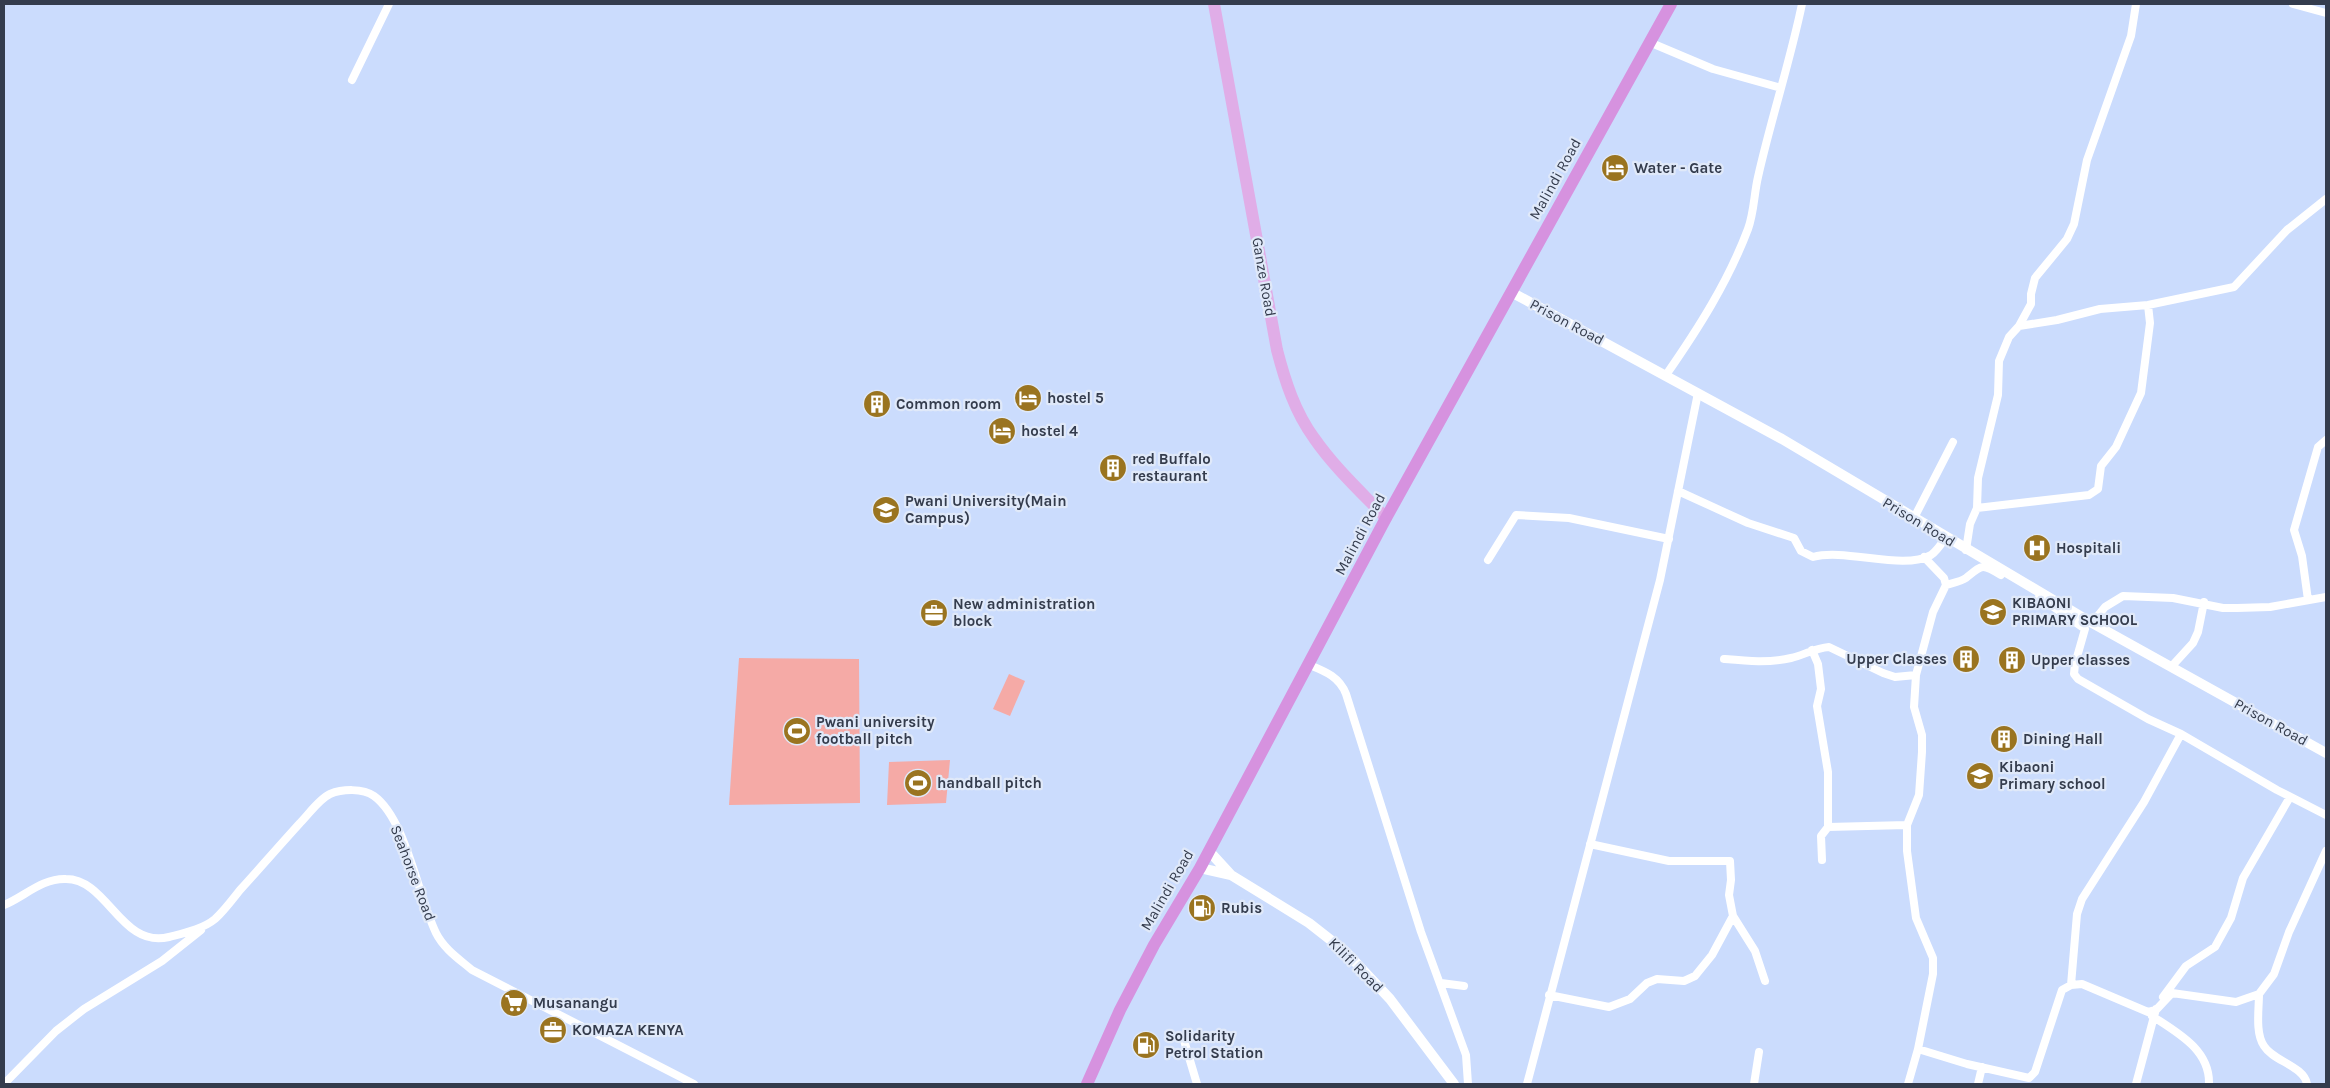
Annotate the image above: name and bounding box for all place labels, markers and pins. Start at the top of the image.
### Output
hotel icon: Water - Gate [1600,153,1630,183]
place label: Water - Gate [1634,159,1722,177]
hotel icon: hostel 5 [1013,383,1043,413]
building icon: Common room [862,389,892,419]
place label: hostel 5 [1047,389,1104,407]
place label: Common room [896,395,1001,413]
hotel icon: hostel 4 [987,416,1017,446]
place label: hostel 4 [1021,422,1078,440]
place label: red Buffalo restaurant [1132,450,1211,485]
building icon: red Buffalo restaurant [1098,453,1128,483]
place label: Pwani University(Main Campus) [905,492,1067,527]
school or university icon: Pwani University(Main Campus) [871,495,901,525]
hospital icon: Hospitali [2022,533,2052,563]
place label: Hospitali [2056,539,2121,557]
place label: KIBAONI PRIMARY SCHOOL [2012,594,2138,629]
place label: New administration block [953,595,1095,630]
school or university icon: KIBAONI PRIMARY SCHOOL [1978,597,2008,627]
office icon: New administration block [919,598,949,628]
building icon: Upper Classes [1951,644,1981,674]
building icon: Upper classes [1997,645,2027,675]
place label: Upper Classes [1846,650,1947,668]
place label: Upper classes [2031,651,2130,669]
place label: Pwani university football pitch [816,713,935,748]
sports icon: Pwani university football pitch [782,716,812,746]
building icon: Dining Hall [1989,724,2019,754]
place label: Dining Hall [2023,730,2103,748]
place label: Kibaoni Primary school [1999,758,2106,793]
school or university icon: Kibaoni Primary school [1965,761,1995,791]
sports icon: handball pitch [903,768,933,798]
place label: handball pitch [937,774,1042,792]
fuel station icon: Rubis [1187,893,1217,923]
place label: Rubis [1221,899,1262,917]
supermarket icon: Musanangu [499,988,529,1018]
place label: Musanangu [533,994,618,1012]
office icon: KOMAZA KENYA [538,1015,568,1045]
place label: KOMAZA KENYA [572,1021,684,1039]
place label: Solidarity Petrol Station [1165,1027,1263,1062]
fuel station icon: Solidarity Petrol Station [1131,1030,1161,1060]

